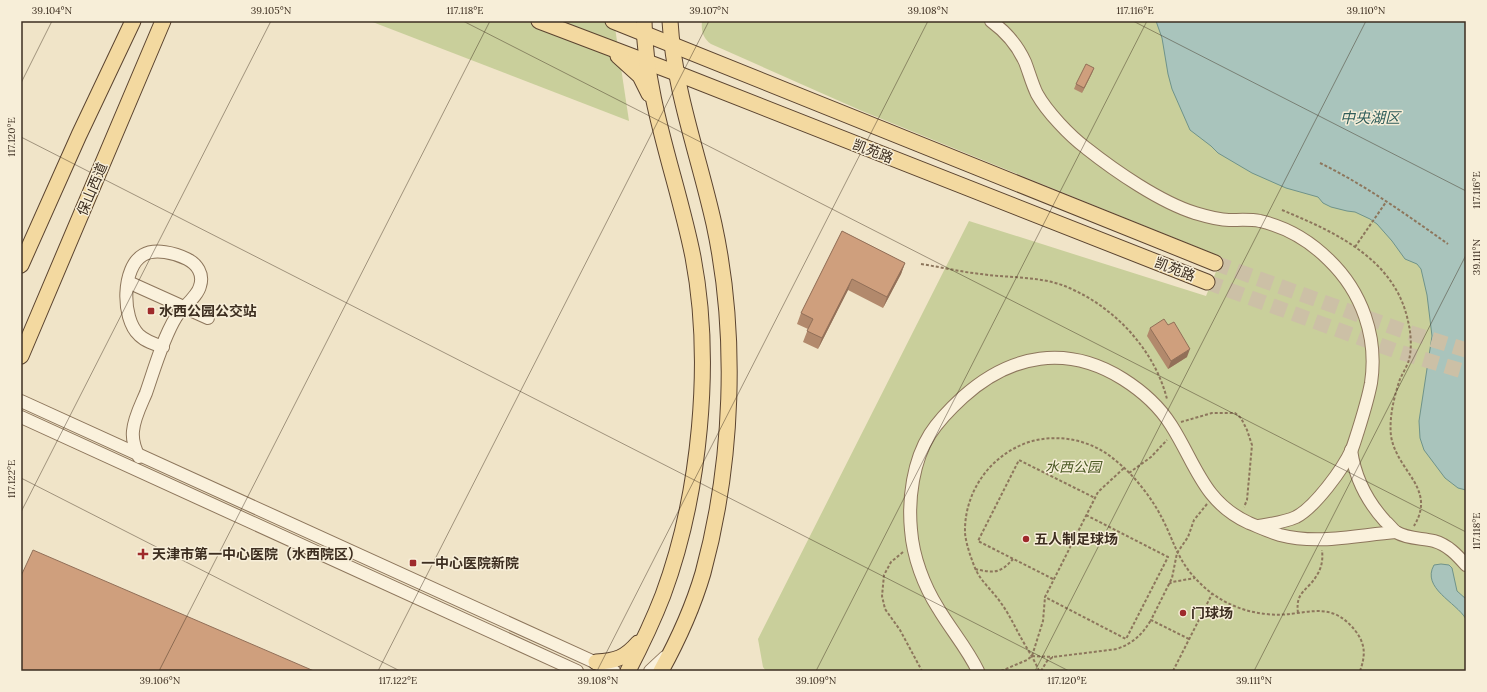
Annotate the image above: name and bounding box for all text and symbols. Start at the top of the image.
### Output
text: 39.104°N [32,4,73,17]
text: 39.105°N [251,4,292,17]
text: 117.118°E [446,4,484,17]
text: 39.107°N [689,4,729,17]
text: 39.108°N [908,4,949,17]
text: 117.116°E [1116,4,1154,17]
text: 39.110°N [1347,4,1386,17]
water label: 中央湖区 [1340,108,1402,127]
text: 117.120°E [5,117,18,157]
street label: 凯苑路 [850,135,896,167]
street label: 保山西道 [73,160,111,218]
text: 117.116°E [1470,171,1483,209]
text: 39.111°N [1470,239,1483,275]
street label: 凯苑路 [1152,253,1198,285]
place label: 水西公园公交站 [159,302,257,320]
marker: 水西公园公交站 [146,306,156,316]
park label: 水西公园 [1045,458,1103,476]
text: 117.122°E [5,460,18,498]
text: 117.118°E [1470,512,1483,550]
place label: 五人制足球场 [1034,530,1118,548]
marker: 五人制足球场 [1021,534,1031,544]
place label: 天津市第一中心医院（水西院区） [152,545,362,563]
marker: 天津市第一中心医院（水西院区） [137,548,149,560]
place label: 一中心医院新院 [421,554,519,572]
marker: 一中心医院新院 [408,558,418,568]
place label: ‌门球场‌ [1191,604,1233,622]
marker: ‌门球场‌ [1178,608,1188,618]
text: 39.106°N [140,674,181,687]
text: 117.122°E [379,674,417,687]
text: 39.108°N [578,674,619,687]
text: 39.109°N [796,674,837,687]
text: 117.120°E [1047,674,1087,687]
text: 39.111°N [1236,674,1272,687]

